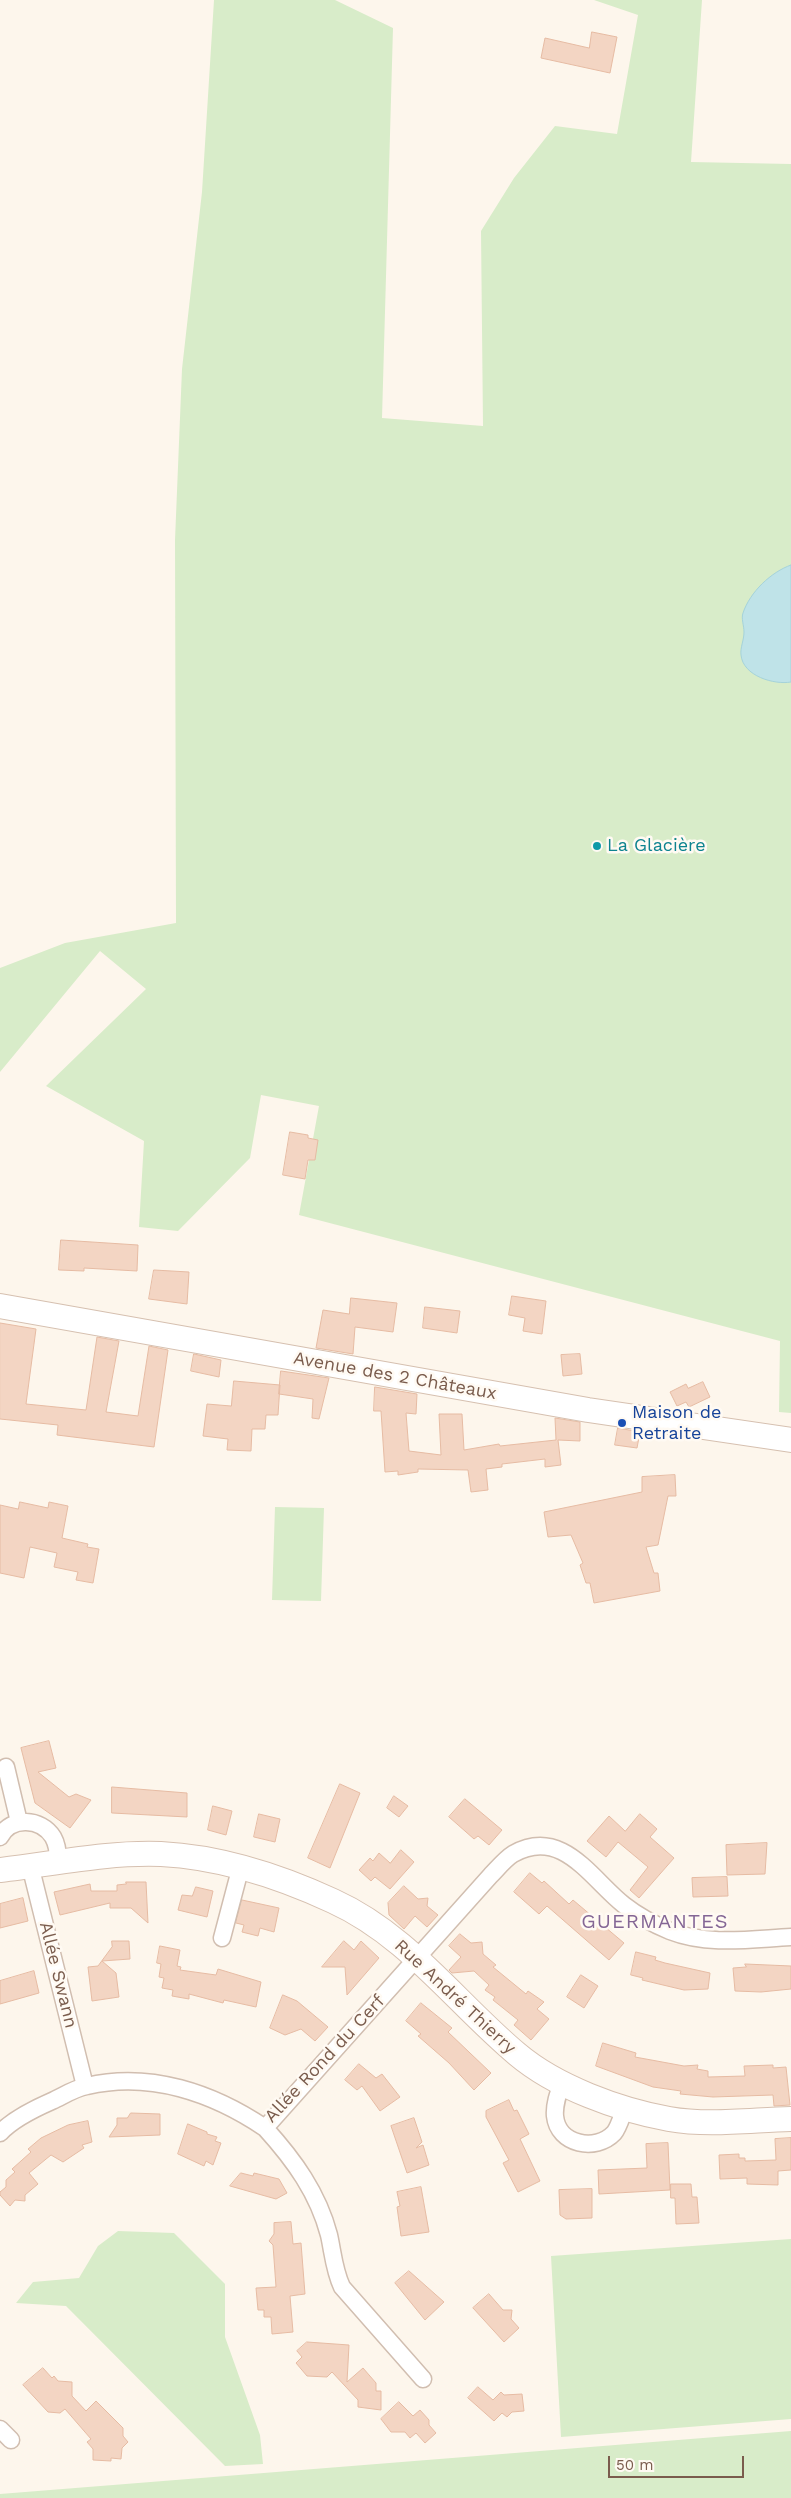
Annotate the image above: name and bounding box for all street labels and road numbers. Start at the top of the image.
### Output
street label: Avenue des 2 Châteaux [292,1347,498,1405]
street label: Allée Swann [34,1920,82,2030]
street label: Rue André Thierry [390,1935,520,2059]
street label: Allée Rond du Cerf [260,1991,390,2127]

